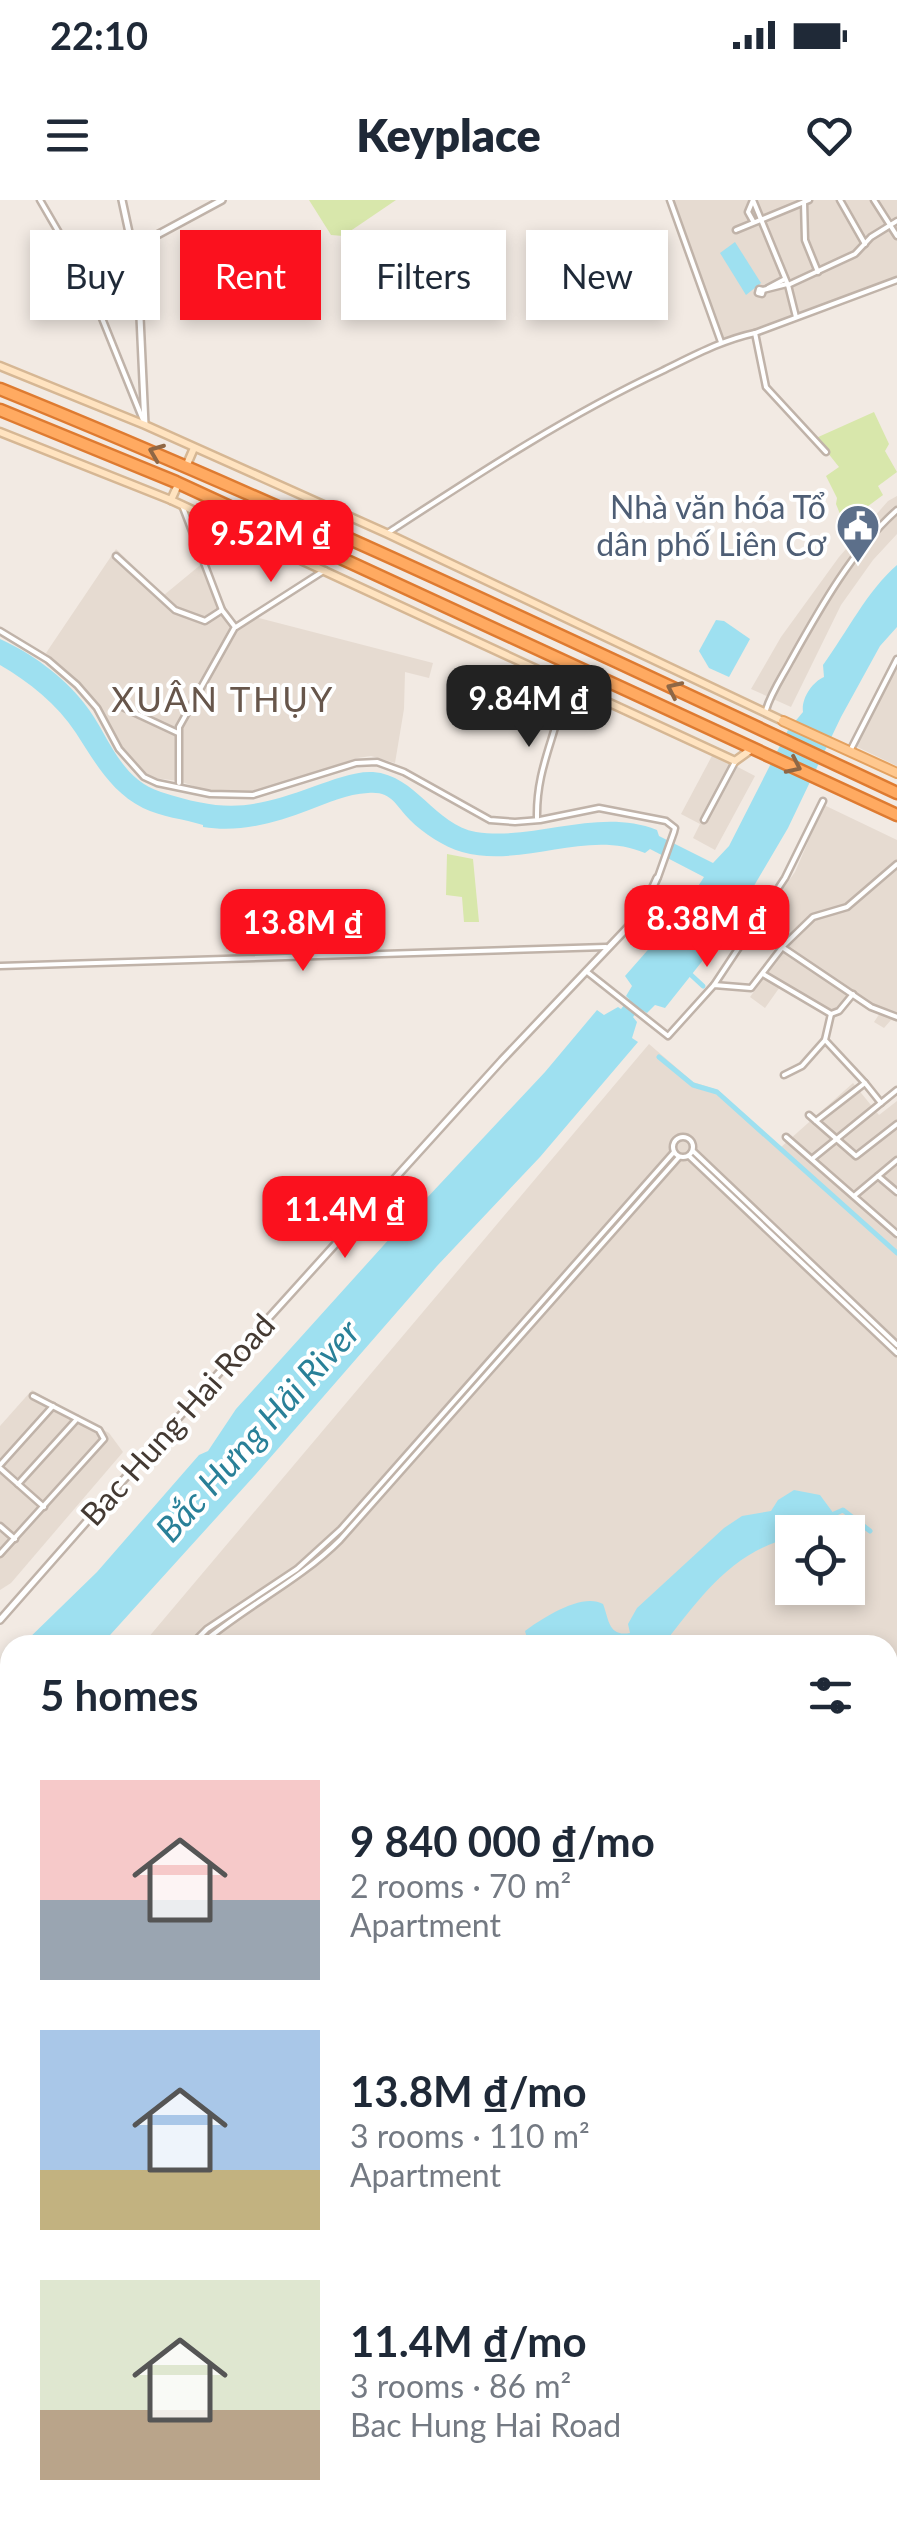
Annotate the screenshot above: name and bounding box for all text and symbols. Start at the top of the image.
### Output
text: 22:10 [50,12,148,58]
icon: menu [40,108,95,163]
text: Keyplace [356,108,541,162]
icon: heart [802,108,857,163]
chip: Buy [30,230,160,320]
chip: Rent [180,230,321,320]
chip: Filters [341,230,506,320]
chip: New [526,230,668,320]
one-way arrow [148,444,166,464]
place label: Nhà văn hóa Tổ dân phố Liên Cơ [596,487,826,563]
pin: 9.52M ₫ [179,500,363,585]
public building icon: Nhà văn hóa Tổ dân phố Liên Cơ [835,503,881,564]
text: 9.52M ₫ [210,513,332,552]
pin: 9.84M ₫ [437,665,621,750]
district label: XUÂN THỤY [111,677,335,719]
text: 9.84M ₫ [468,678,590,717]
one-way arrow [666,682,684,702]
one-way arrow [783,754,801,774]
pin: 8.38M ₫ [615,885,799,970]
pin: 13.8M ₫ [211,889,395,974]
text: 8.38M ₫ [646,898,768,937]
text: 13.8M ₫ [242,902,364,941]
pin: 11.4M ₫ [253,1176,437,1261]
text: 11.4M ₫ [284,1189,406,1228]
street label: Bac Hung Hai Road [72,1305,282,1533]
water label: Bắc Hưng Hải River [146,1309,368,1549]
map controls [775,1515,865,1605]
button: locate [775,1515,865,1605]
icon: filters [803,1668,858,1723]
text: 5 homes [40,1670,198,1720]
text: 9 840 000 ₫/mo [350,1816,655,1866]
icon: home [120,1820,240,1940]
text: 2 rooms · 70 m² [350,1866,571,1905]
text: Apartment [350,1905,501,1944]
text: 13.8M ₫/mo [350,2066,587,2116]
icon: home [120,2070,240,2190]
text: 3 rooms · 110 m² [350,2116,590,2155]
text: Apartment [350,2155,501,2194]
text: 11.4M ₫/mo [350,2316,587,2366]
icon: home [120,2320,240,2440]
text: 3 rooms · 86 m² [350,2366,571,2405]
text: Bac Hung Hai Road [350,2405,621,2444]

